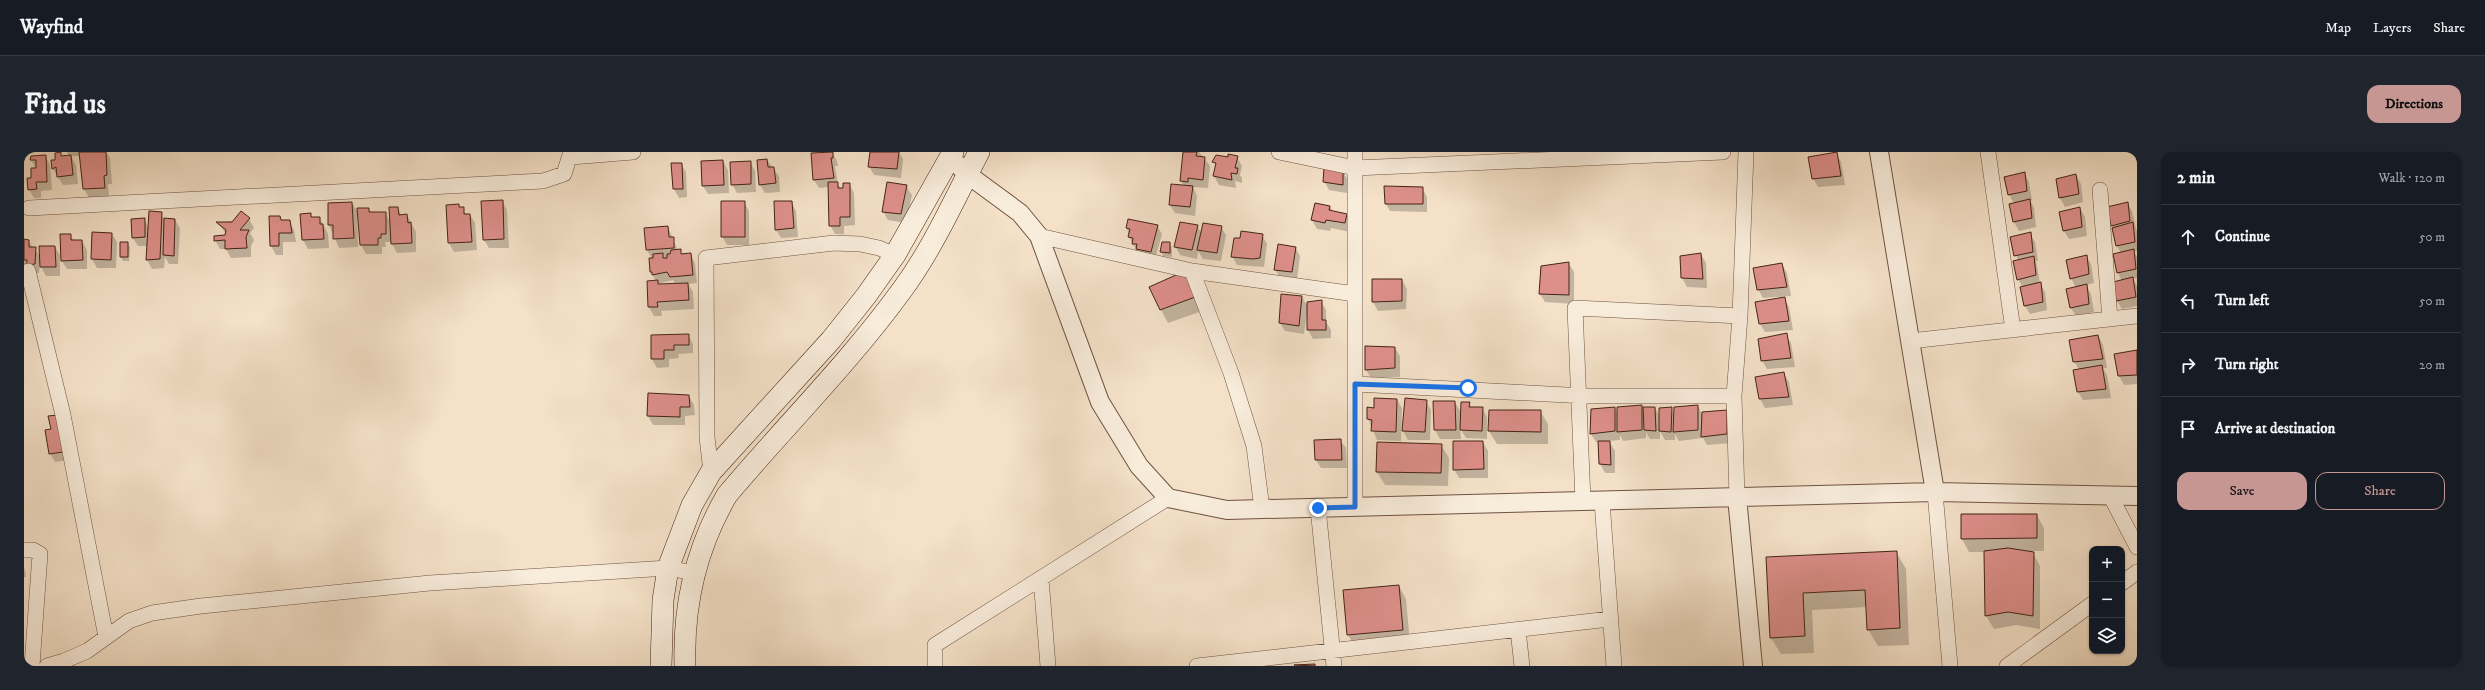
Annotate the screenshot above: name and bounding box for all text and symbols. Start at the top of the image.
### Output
text: Wayfind [20,16,83,39]
text: Map [2325,19,2351,37]
text: Layers [2373,19,2411,37]
text: Share [2433,19,2465,37]
button: Directions [2367,85,2461,123]
text: Find us [24,87,106,122]
text: 2 min [2177,167,2215,189]
text: Walk · 120 m [2379,170,2445,186]
icon: ahead [2177,226,2199,248]
text: Continue [2215,227,2270,246]
text: 50 m [2419,229,2445,245]
icon: left [2177,290,2199,312]
text: Turn left [2215,291,2269,310]
text: 50 m [2419,293,2445,309]
icon: right [2177,354,2199,376]
text: Turn right [2215,355,2278,374]
text: 20 m [2419,357,2445,373]
route start [1459,379,1477,397]
icon: arrive [2177,418,2199,440]
text: Arrive at destination [2215,419,2335,438]
button: Save [2177,472,2307,510]
button: Share [2315,472,2445,510]
route end [1309,499,1327,517]
map controls [2089,546,2125,654]
button: + [2089,546,2125,582]
button: − [2089,582,2125,618]
button: layers [2089,618,2125,654]

